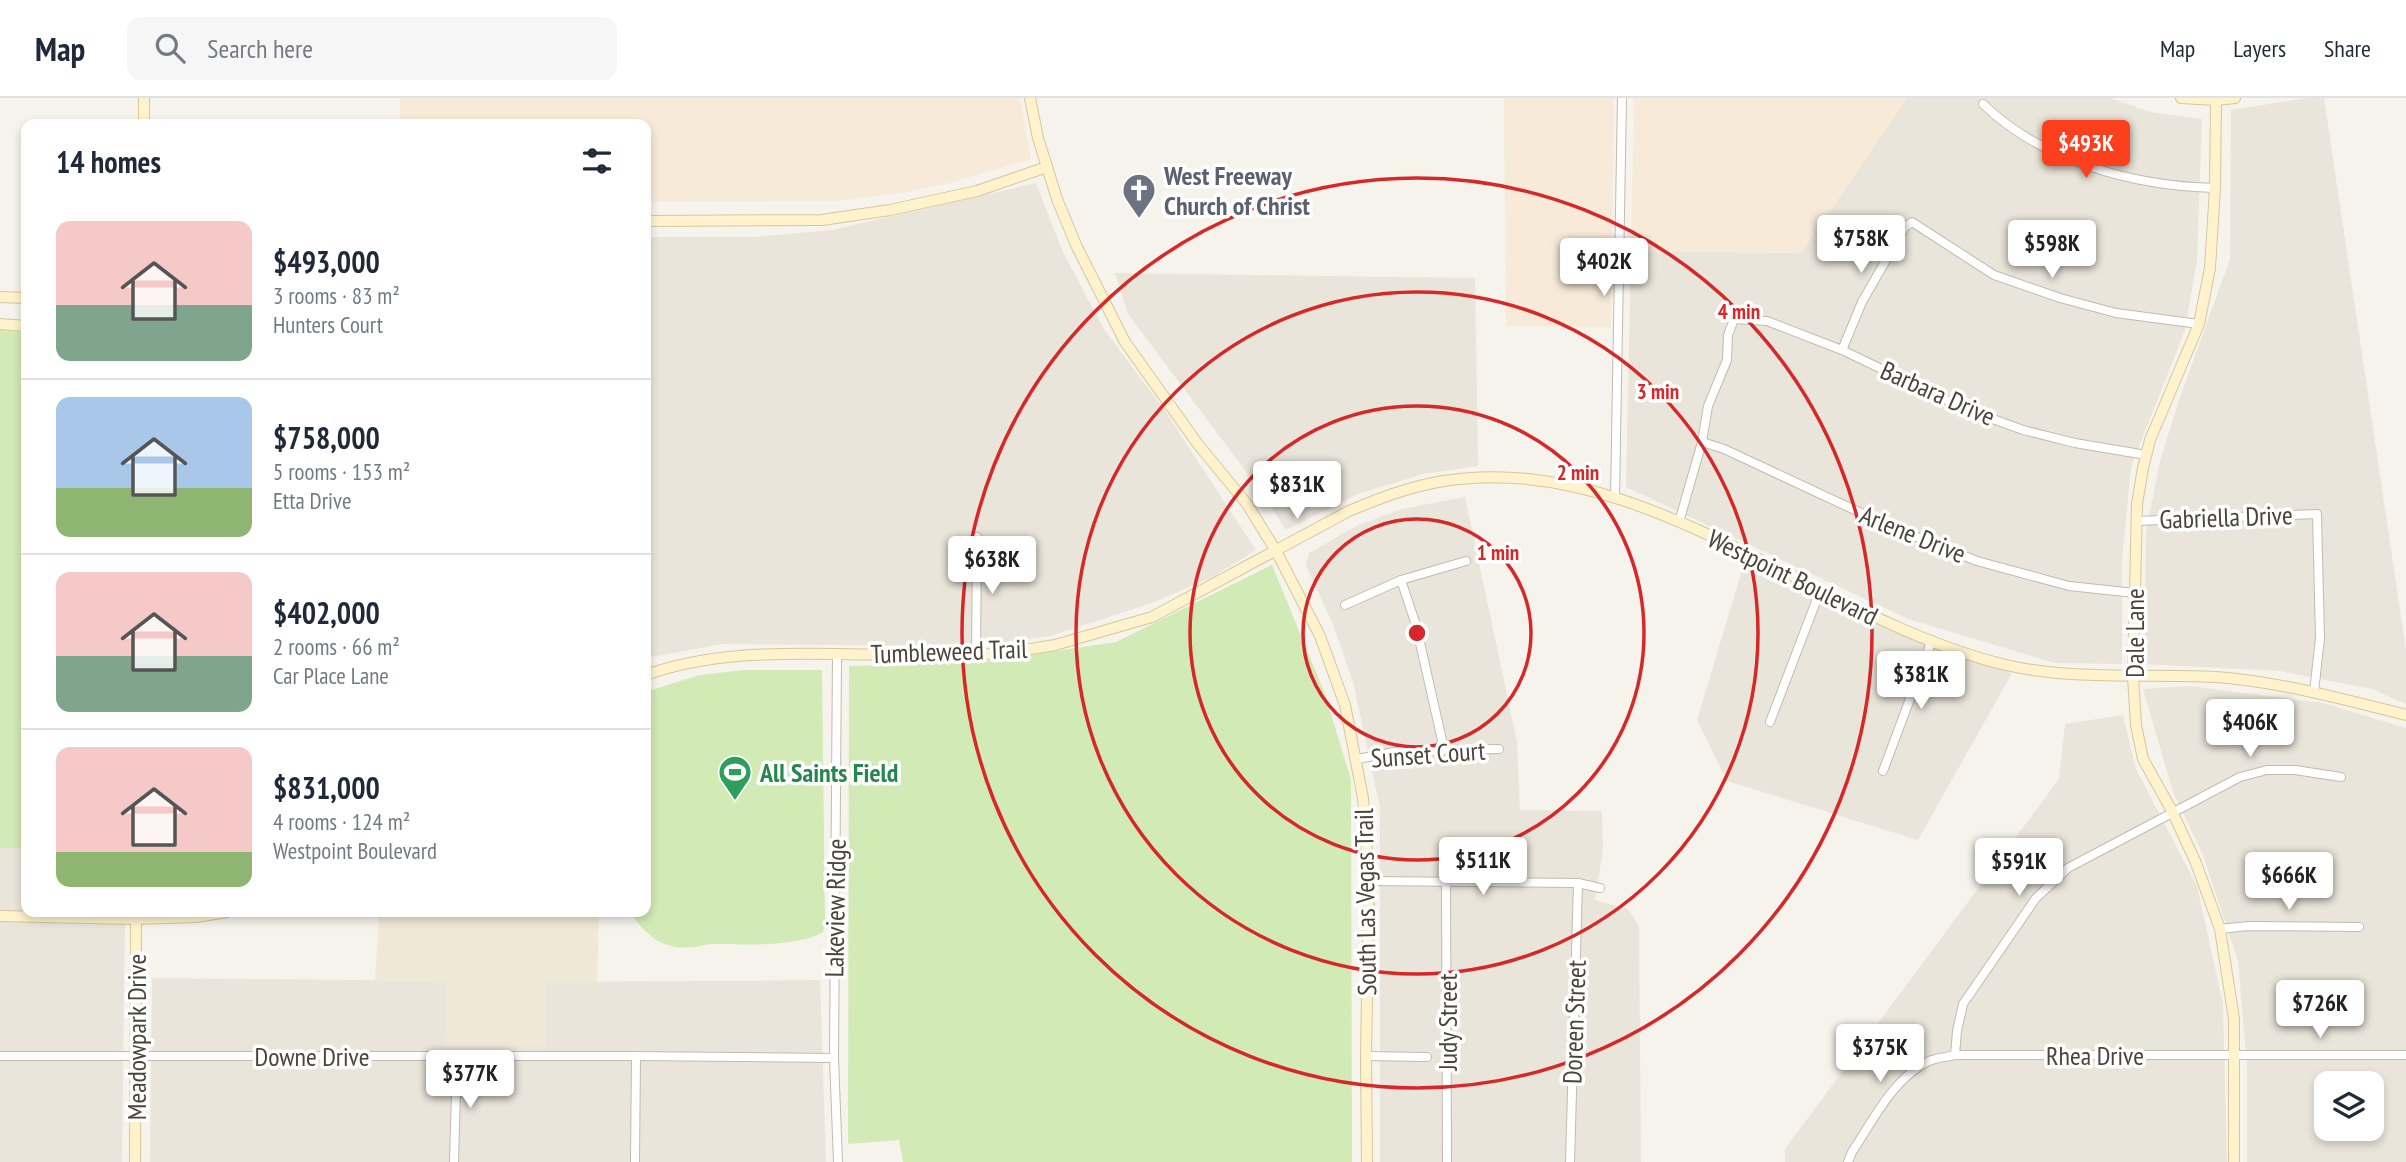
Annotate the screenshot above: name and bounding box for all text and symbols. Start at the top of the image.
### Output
search box [127,17,617,80]
text: Map [35,27,85,70]
icon: search [151,29,189,67]
text: Search here [207,32,313,65]
text: Map [2160,33,2195,64]
text: Layers [2233,33,2286,64]
text: Share [2324,33,2371,64]
pin: $493K [2037,120,2135,180]
text: $493K [2058,128,2114,157]
text: 14 homes [56,142,161,181]
icon: filters [578,142,616,180]
place label: West Freeway Church of Christ [1163,159,1310,222]
church icon: West Freeway Church of Christ [1120,171,1158,220]
pin: $758K [1812,216,1910,275]
pin: $598K [2003,220,2101,280]
text: $758K [1833,223,1889,252]
text: $598K [2024,228,2080,257]
pin: $402K [1555,238,1653,298]
text: $493,000 [273,242,380,281]
text: $402K [1576,246,1632,275]
icon: home [112,249,196,333]
text: 3 rooms · 83 m² [273,281,400,310]
text: 4 min [1718,298,1760,325]
text: Hunters Court [273,310,383,339]
street label: Barbara Drive [1876,353,2000,433]
text: 3 min [1637,378,1679,405]
text: $758,000 [273,418,380,457]
icon: home [112,425,196,509]
text: 5 rooms · 153 m² [273,457,410,486]
text: 2 min [1557,459,1599,486]
pin: $831K [1248,462,1346,521]
text: $831K [1269,469,1325,498]
text: Etta Drive [273,486,351,515]
street label: Arlene Drive [1855,498,1971,570]
street label: Gabriella Drive [2159,498,2293,536]
street label: Westpoint Boulevard [1702,522,1884,632]
pin: $638K [943,536,1041,596]
text: 1 min [1477,539,1519,566]
text: $638K [964,544,1020,573]
street label: Dale Lane [2118,588,2151,678]
text: $402,000 [273,593,380,632]
icon: home [112,600,196,684]
centre of rings [1405,621,1429,645]
text: 2 rooms · 66 m² [273,632,400,661]
street label: Tumbleweed Trail [870,632,1028,670]
pin: $381K [1872,652,1970,711]
text: $381K [1893,659,1949,688]
text: Car Place Lane [273,661,389,690]
pin: $406K [2201,700,2299,759]
text: $406K [2222,707,2278,736]
street label: Sunset Court [1370,734,1486,774]
sports icon: All Saints Field [716,753,754,802]
place label: All Saints Field [759,756,898,789]
text: $831,000 [273,768,380,807]
icon: home [112,775,196,859]
text: 4 rooms · 124 m² [273,807,410,836]
street label: South Las Vegas Trail [1347,808,1383,996]
text: Westpoint Boulevard [273,836,437,865]
street label: Lakeview Ridge [817,838,853,978]
pin: $511K [1434,838,1532,897]
pin: $591K [1970,838,2068,898]
text: $511K [1455,845,1511,874]
text: $591K [1991,846,2047,875]
pin: $666K [2240,852,2338,912]
text: $666K [2261,860,2317,889]
street label: Meadowpark Drive [120,954,153,1120]
street label: Doreen Street [1555,959,1593,1085]
street label: Judy Street [1431,973,1464,1072]
pin: $726K [2271,981,2369,1040]
text: $726K [2292,988,2348,1017]
pin: $375K [1831,1024,1929,1084]
text: $375K [1852,1032,1908,1061]
street label: Rhea Drive [2046,1039,2144,1072]
street label: Downe Drive [255,1040,369,1073]
pin: $377K [421,1051,519,1110]
text: $377K [442,1058,498,1087]
map controls [2314,1071,2384,1141]
button: layers [2314,1071,2384,1141]

